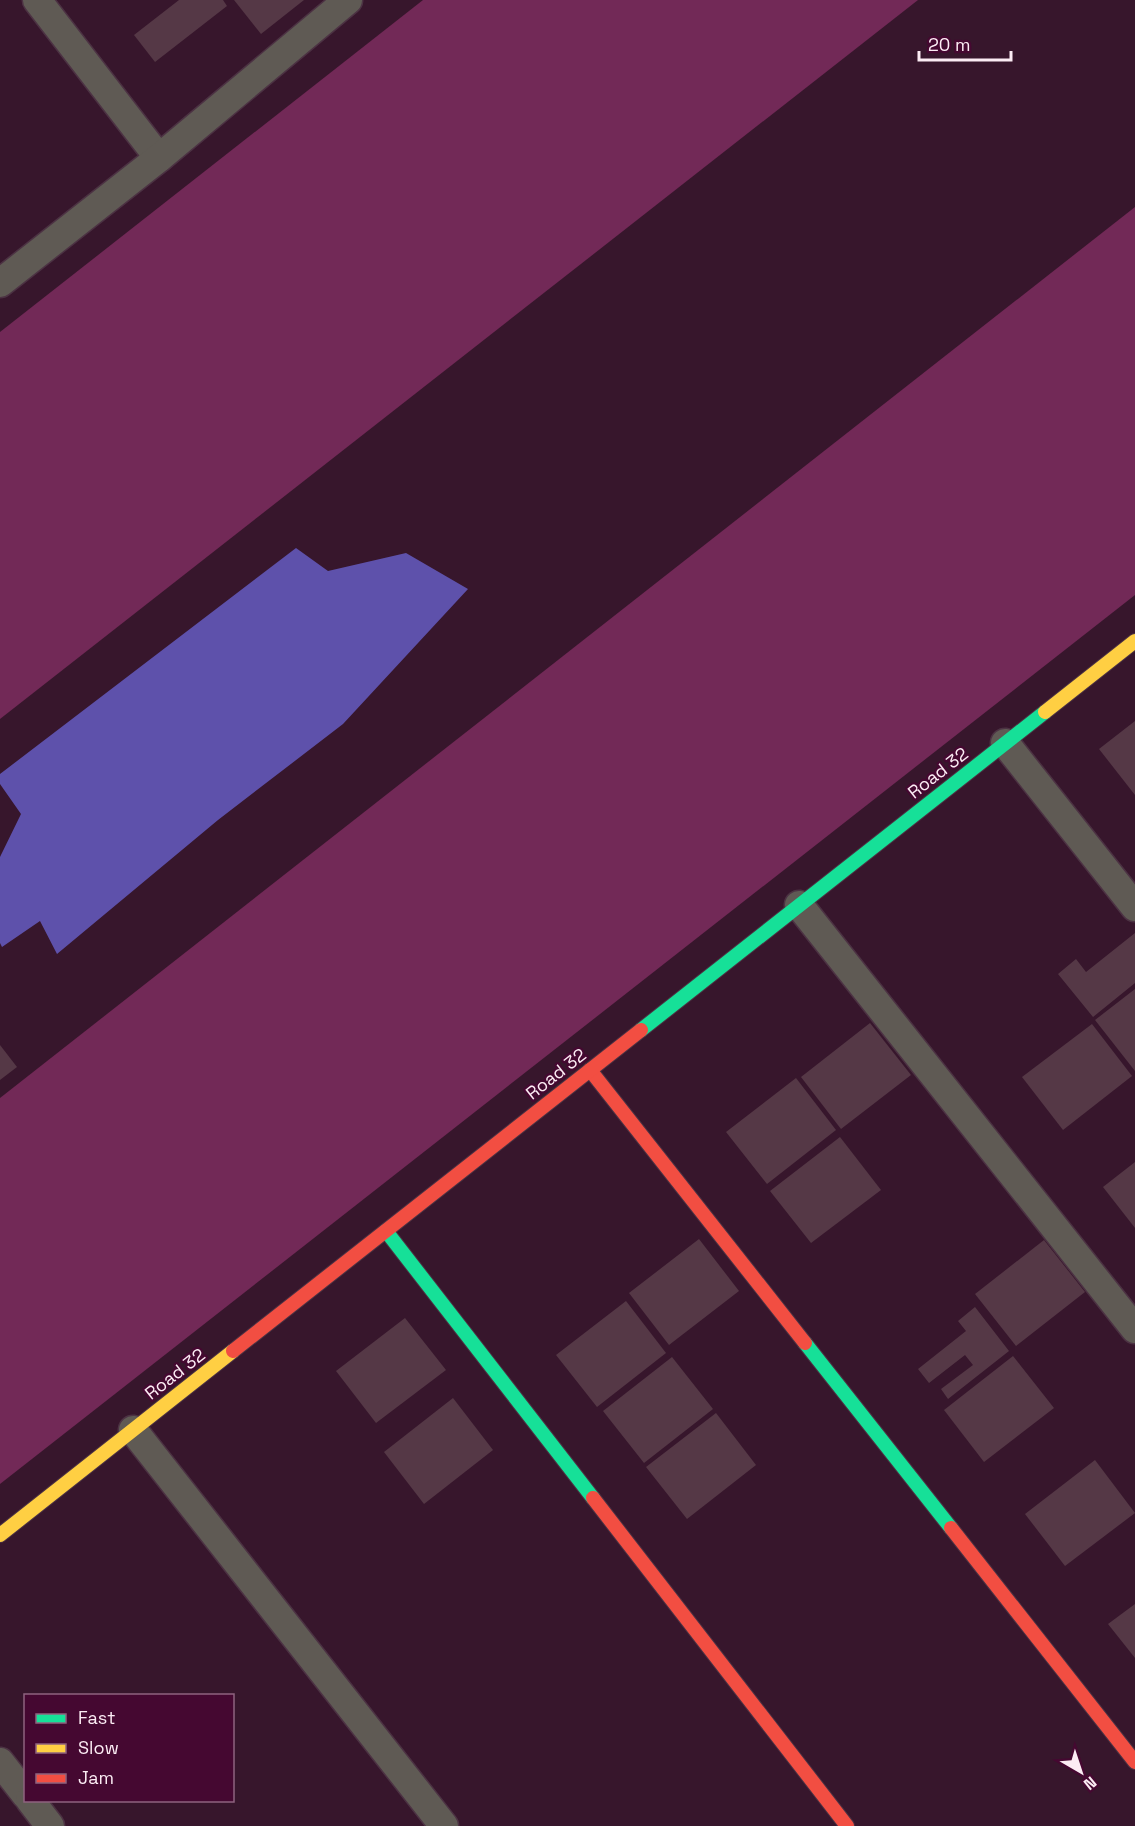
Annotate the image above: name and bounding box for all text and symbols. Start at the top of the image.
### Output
scale bar [919,24,1010,62]
text: 20 m [928,33,971,56]
street label: Road 32 [903,742,973,803]
street label: Road 32 [521,1043,591,1104]
street label: Road 32 [140,1343,210,1404]
legend [24,1694,234,1802]
text: Fast [78,1706,115,1729]
text: Slow [78,1736,119,1759]
north arrow [1051,1742,1111,1802]
text: Jam [78,1766,114,1789]
text: N [1079,1772,1101,1795]

